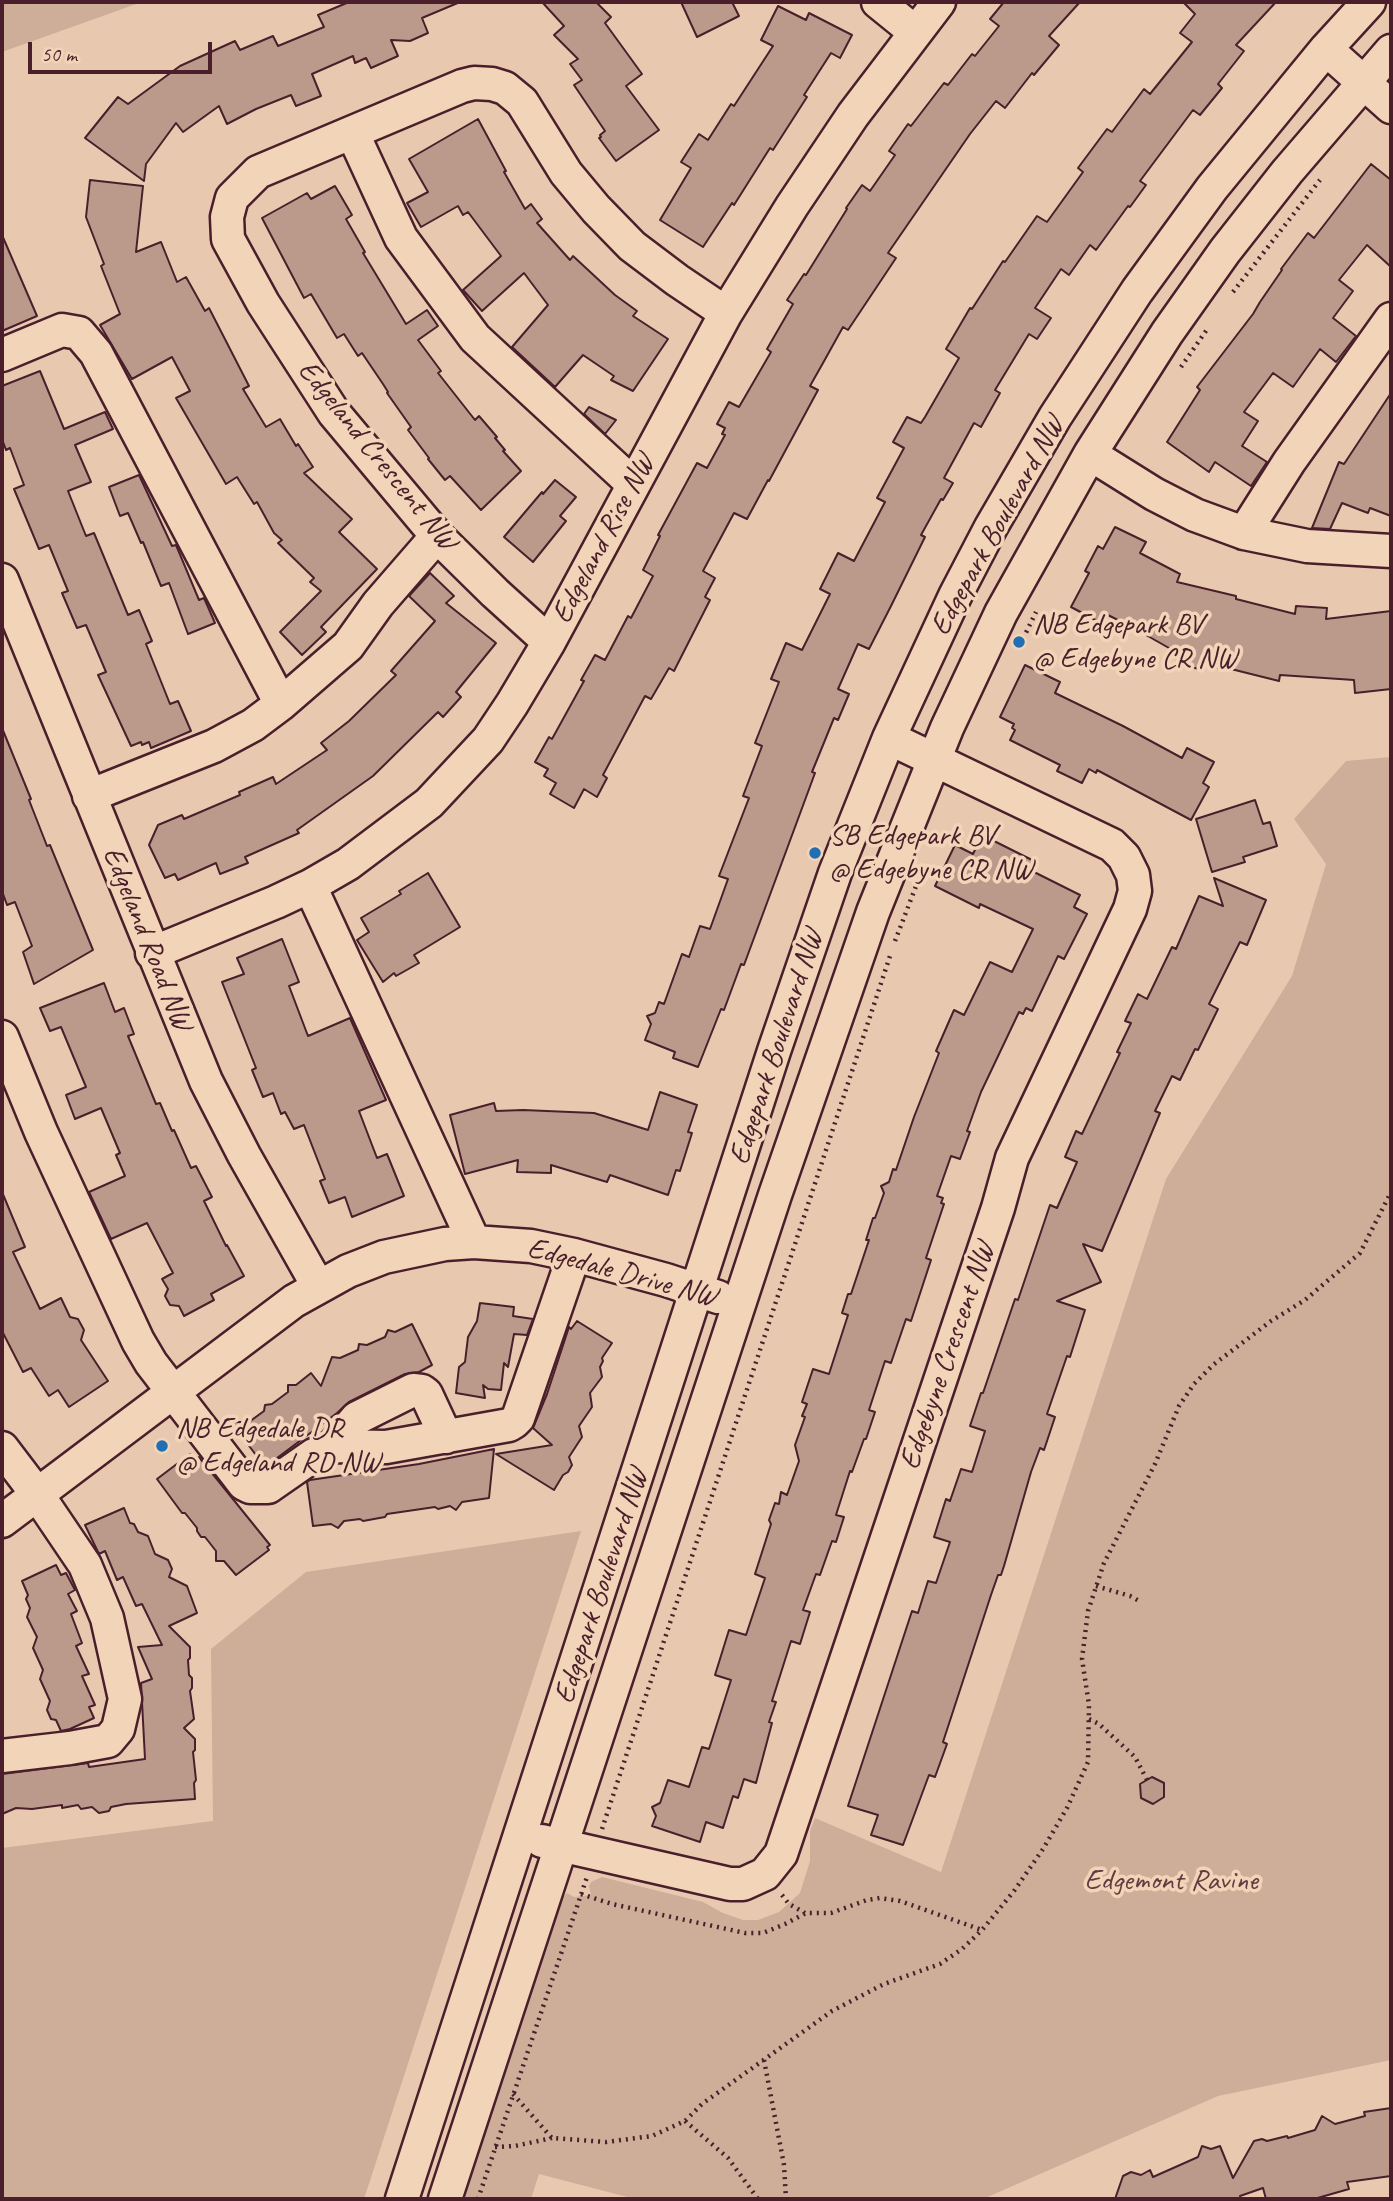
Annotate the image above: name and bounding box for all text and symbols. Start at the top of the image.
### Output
scale bar [32,28,215,72]
text: 50 m [41,41,77,67]
street label: Edgeland Crescent NW [289,354,465,558]
street label: Edgepark Boulevard NW [923,410,1073,642]
street label: Edgeland Rise NW [544,448,664,630]
place label: NB Edgepark BV @ Edgebyne CR NW [1033,607,1237,678]
marker: NB Edgepark BV @ Edgebyne CR NW [1011,634,1027,650]
place label: SB Edgepark BV @ Edgebyne CR NW [829,818,1033,888]
street label: Edgeland Road NW [94,842,200,1036]
marker: SB Edgepark BV @ Edgebyne CR NW [807,845,823,861]
street label: Edgepark Boulevard NW [722,925,832,1169]
street label: Edgedale Drive NW [523,1230,721,1316]
street label: Edgebyne Crescent NW [892,1238,1004,1474]
place label: NB Edgedale DR @ Edgeland RD NW [176,1411,381,1482]
marker: NB Edgedale DR @ Edgeland RD NW [154,1438,170,1454]
street label: Edgepark Boulevard NW [547,1464,657,1708]
park label: Edgemont Ravine [1084,1863,1258,1899]

